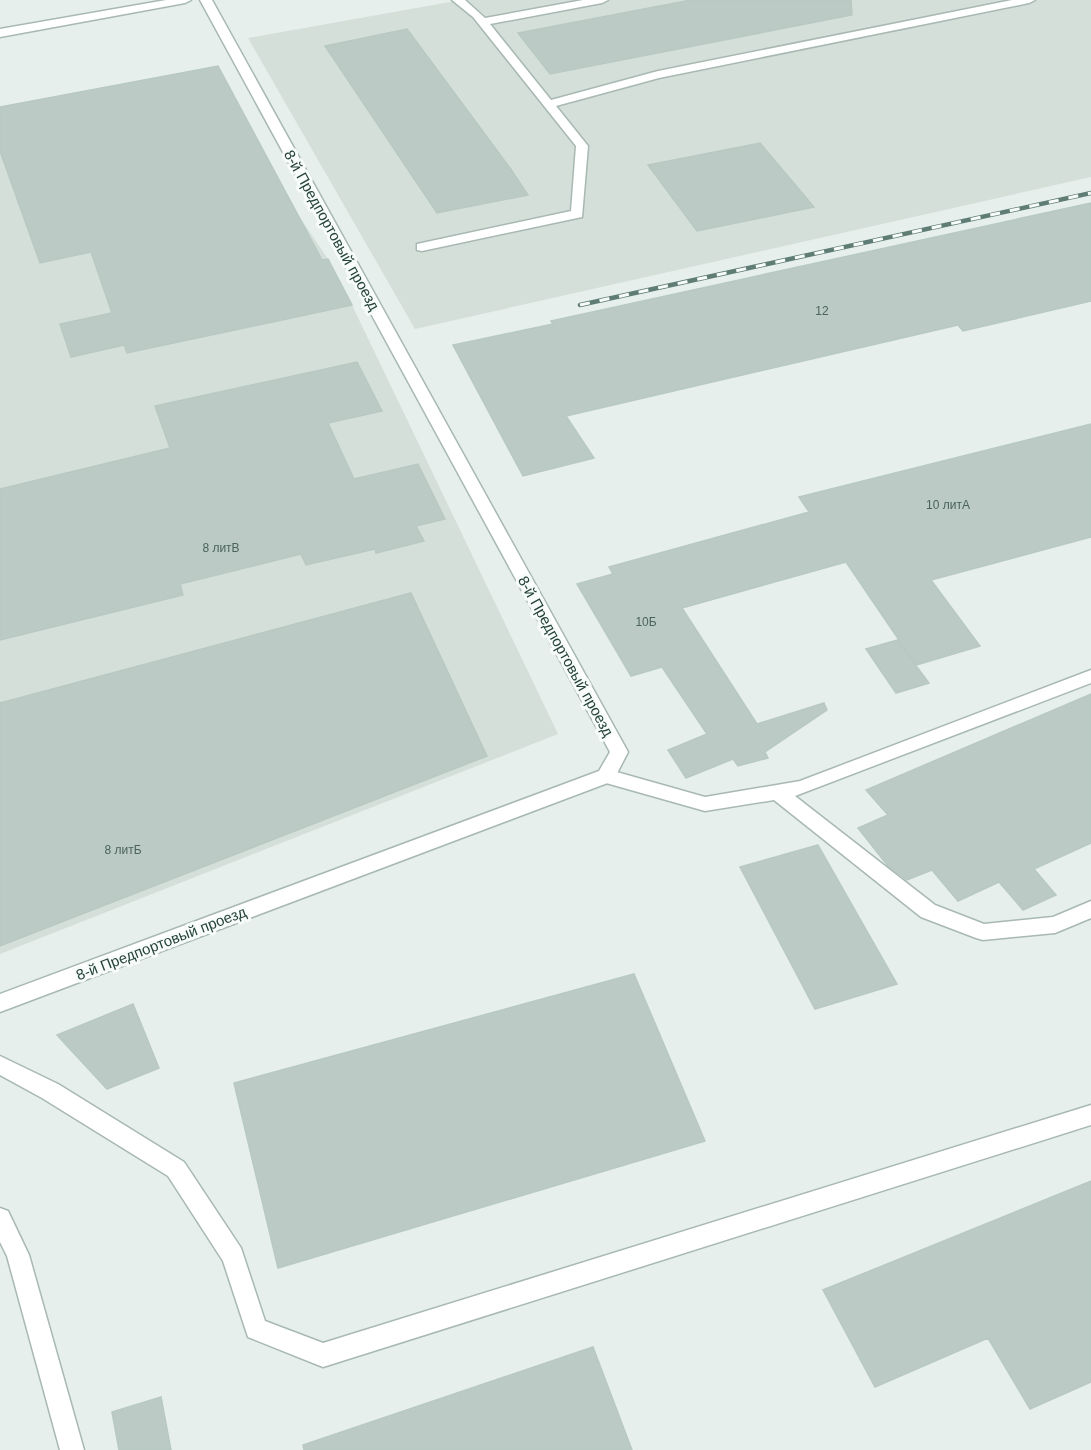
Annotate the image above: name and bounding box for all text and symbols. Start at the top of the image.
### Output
street label: 8-й Предпортовый проезд [281,147,383,313]
house number: 12 [815,304,829,318]
house number: 10 литА [926,498,970,512]
house number: 8 литВ [202,541,240,555]
street label: 8-й Предпортовый проезд [515,573,617,739]
house number: 10Б [635,615,657,629]
house number: 8 литБ [104,843,142,857]
street label: 8-й Предпортовый проезд [74,903,249,983]

